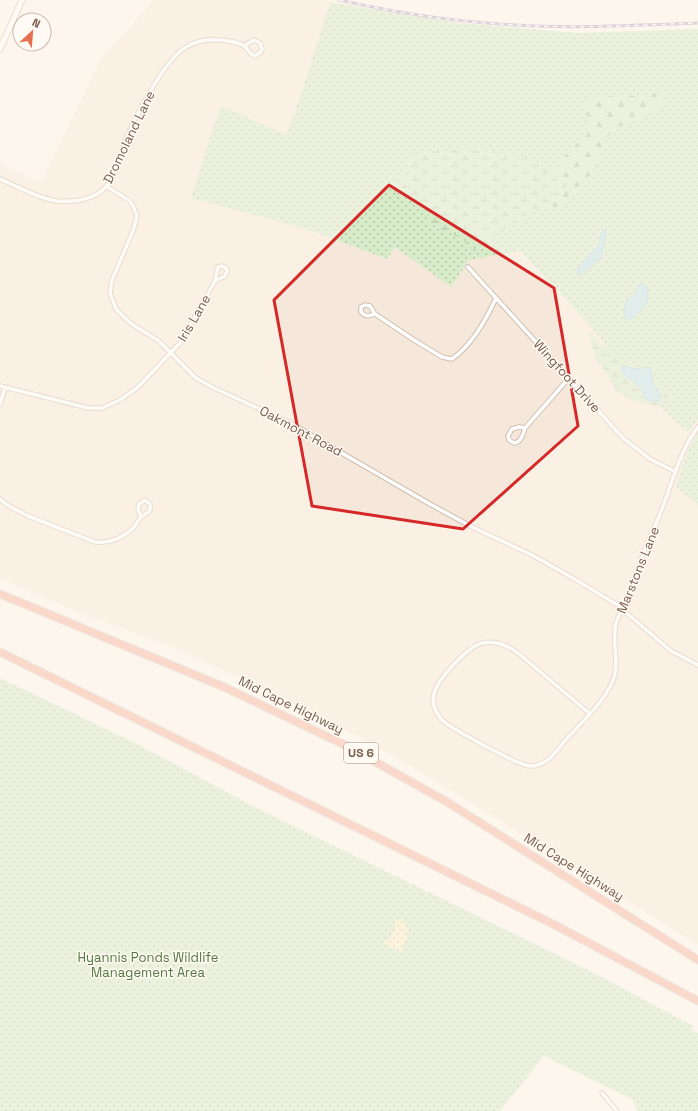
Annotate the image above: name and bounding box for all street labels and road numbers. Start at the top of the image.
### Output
street label: Dromoland Lane [99,88,159,186]
street label: Iris Lane [174,291,214,345]
street label: Wingfoot Drive [530,336,604,416]
street label: Oakmont Road [257,402,345,460]
street label: Marstons Lane [613,524,663,616]
street label: Mid Cape Highway [236,672,346,738]
road number: US 6 [344,743,378,763]
street label: Mid Cape Highway [521,829,627,905]

